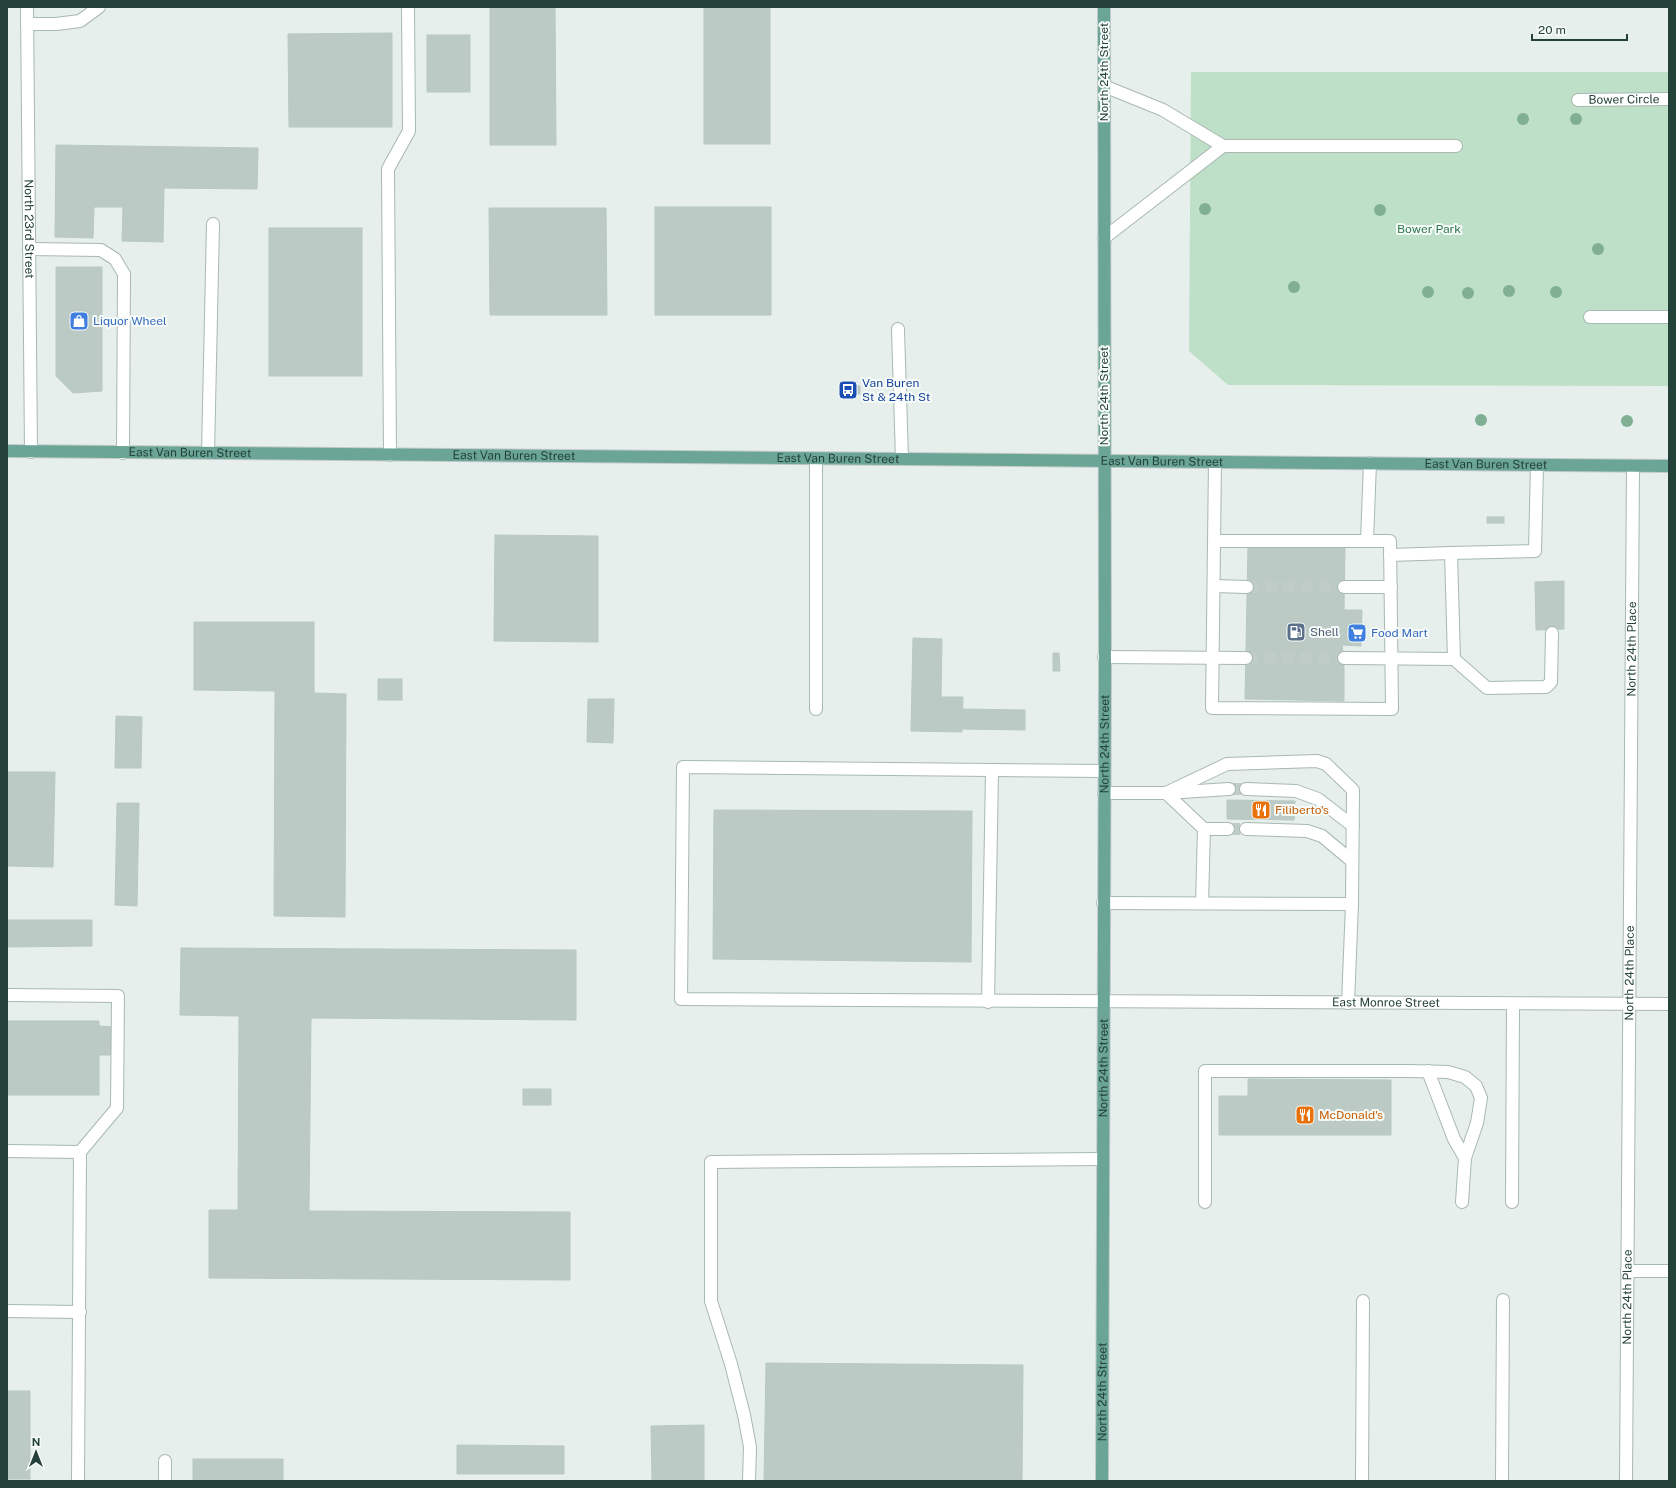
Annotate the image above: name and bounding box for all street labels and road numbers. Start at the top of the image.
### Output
street label: North 24th Street [1097,22,1111,122]
street label: Bower Circle [1588,92,1660,107]
street label: North 23rd Street [22,179,36,279]
street label: North 24th Street [1097,346,1111,446]
street label: East Van Buren Street [129,445,252,460]
street label: East Van Buren Street [453,448,576,463]
street label: East Van Buren Street [777,451,900,466]
street label: East Van Buren Street [1101,454,1224,469]
street label: East Van Buren Street [1425,457,1548,472]
street label: North 24th Place [1624,601,1639,697]
street label: North 24th Street [1098,694,1112,794]
street label: North 24th Place [1622,925,1637,1021]
street label: East Monroe Street [1332,995,1440,1010]
street label: North 24th Street [1096,1018,1111,1118]
street label: North 24th Place [1620,1249,1635,1345]
street label: North 24th Street [1095,1342,1110,1442]

